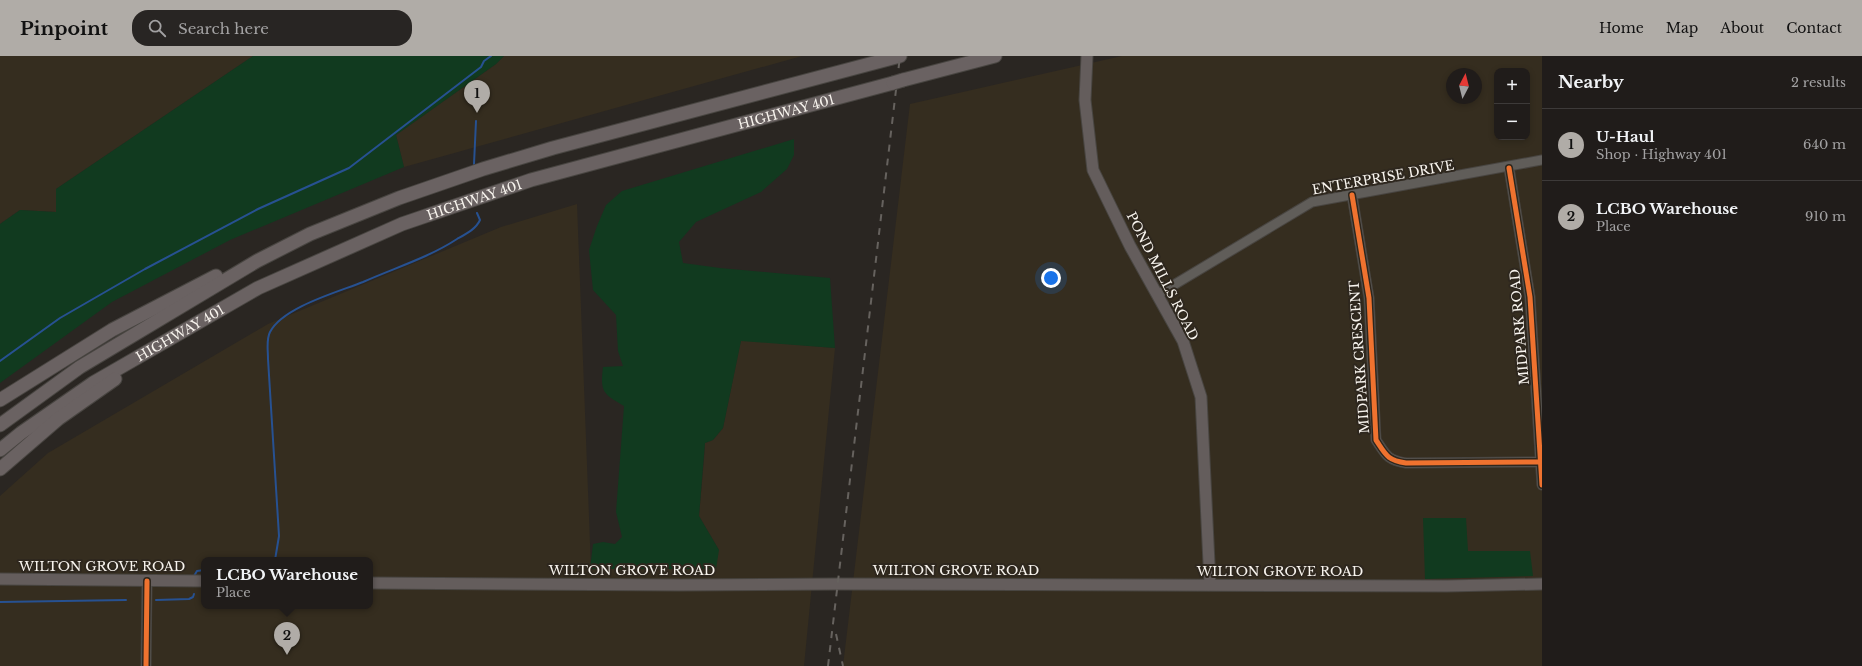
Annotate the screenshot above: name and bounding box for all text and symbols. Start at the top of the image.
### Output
search box [132,10,412,46]
text: Pinpoint [20,17,108,40]
icon: search [146,17,168,39]
text: Search here [178,19,269,38]
text: Home [1599,19,1644,37]
text: Map [1666,19,1698,37]
text: About [1720,19,1764,37]
text: Contact [1786,19,1842,37]
north arrow [1446,68,1482,104]
map controls [1494,68,1530,140]
button: + [1494,68,1530,104]
text: Nearby [1558,72,1624,93]
text: 2 results [1791,74,1846,91]
pin: 1 [464,80,490,113]
street label: HIGHWAY 401 [736,91,836,133]
button: − [1494,104,1530,140]
text: U-Haul [1596,127,1654,146]
text: 1 [1568,136,1574,153]
text: 640 m [1803,136,1846,153]
text: Shop · Highway 401 [1596,146,1727,163]
street label: ENTERPRISE DRIVE [1311,157,1455,198]
street label: HIGHWAY 401 [425,176,524,224]
text: LCBO Warehouse [1596,199,1738,218]
text: 2 [1567,208,1575,225]
text: 910 m [1805,208,1846,225]
street label: POND MILLS ROAD [1123,209,1202,343]
text: Place [1596,218,1631,235]
your location [1041,268,1061,288]
street label: MIDPARK ROAD [1506,268,1533,386]
street label: MIDPARK CRESCENT [1346,279,1373,434]
street label: HIGHWAY 401 [133,301,228,366]
popup [201,557,373,609]
street label: WILTON GROVE ROAD [18,558,185,575]
street label: WILTON GROVE ROAD [548,562,715,579]
street label: WILTON GROVE ROAD [872,562,1039,579]
street label: WILTON GROVE ROAD [1196,563,1363,580]
text: LCBO Warehouse [216,565,358,584]
text: Place [216,584,251,601]
pin: 2 [274,622,300,655]

